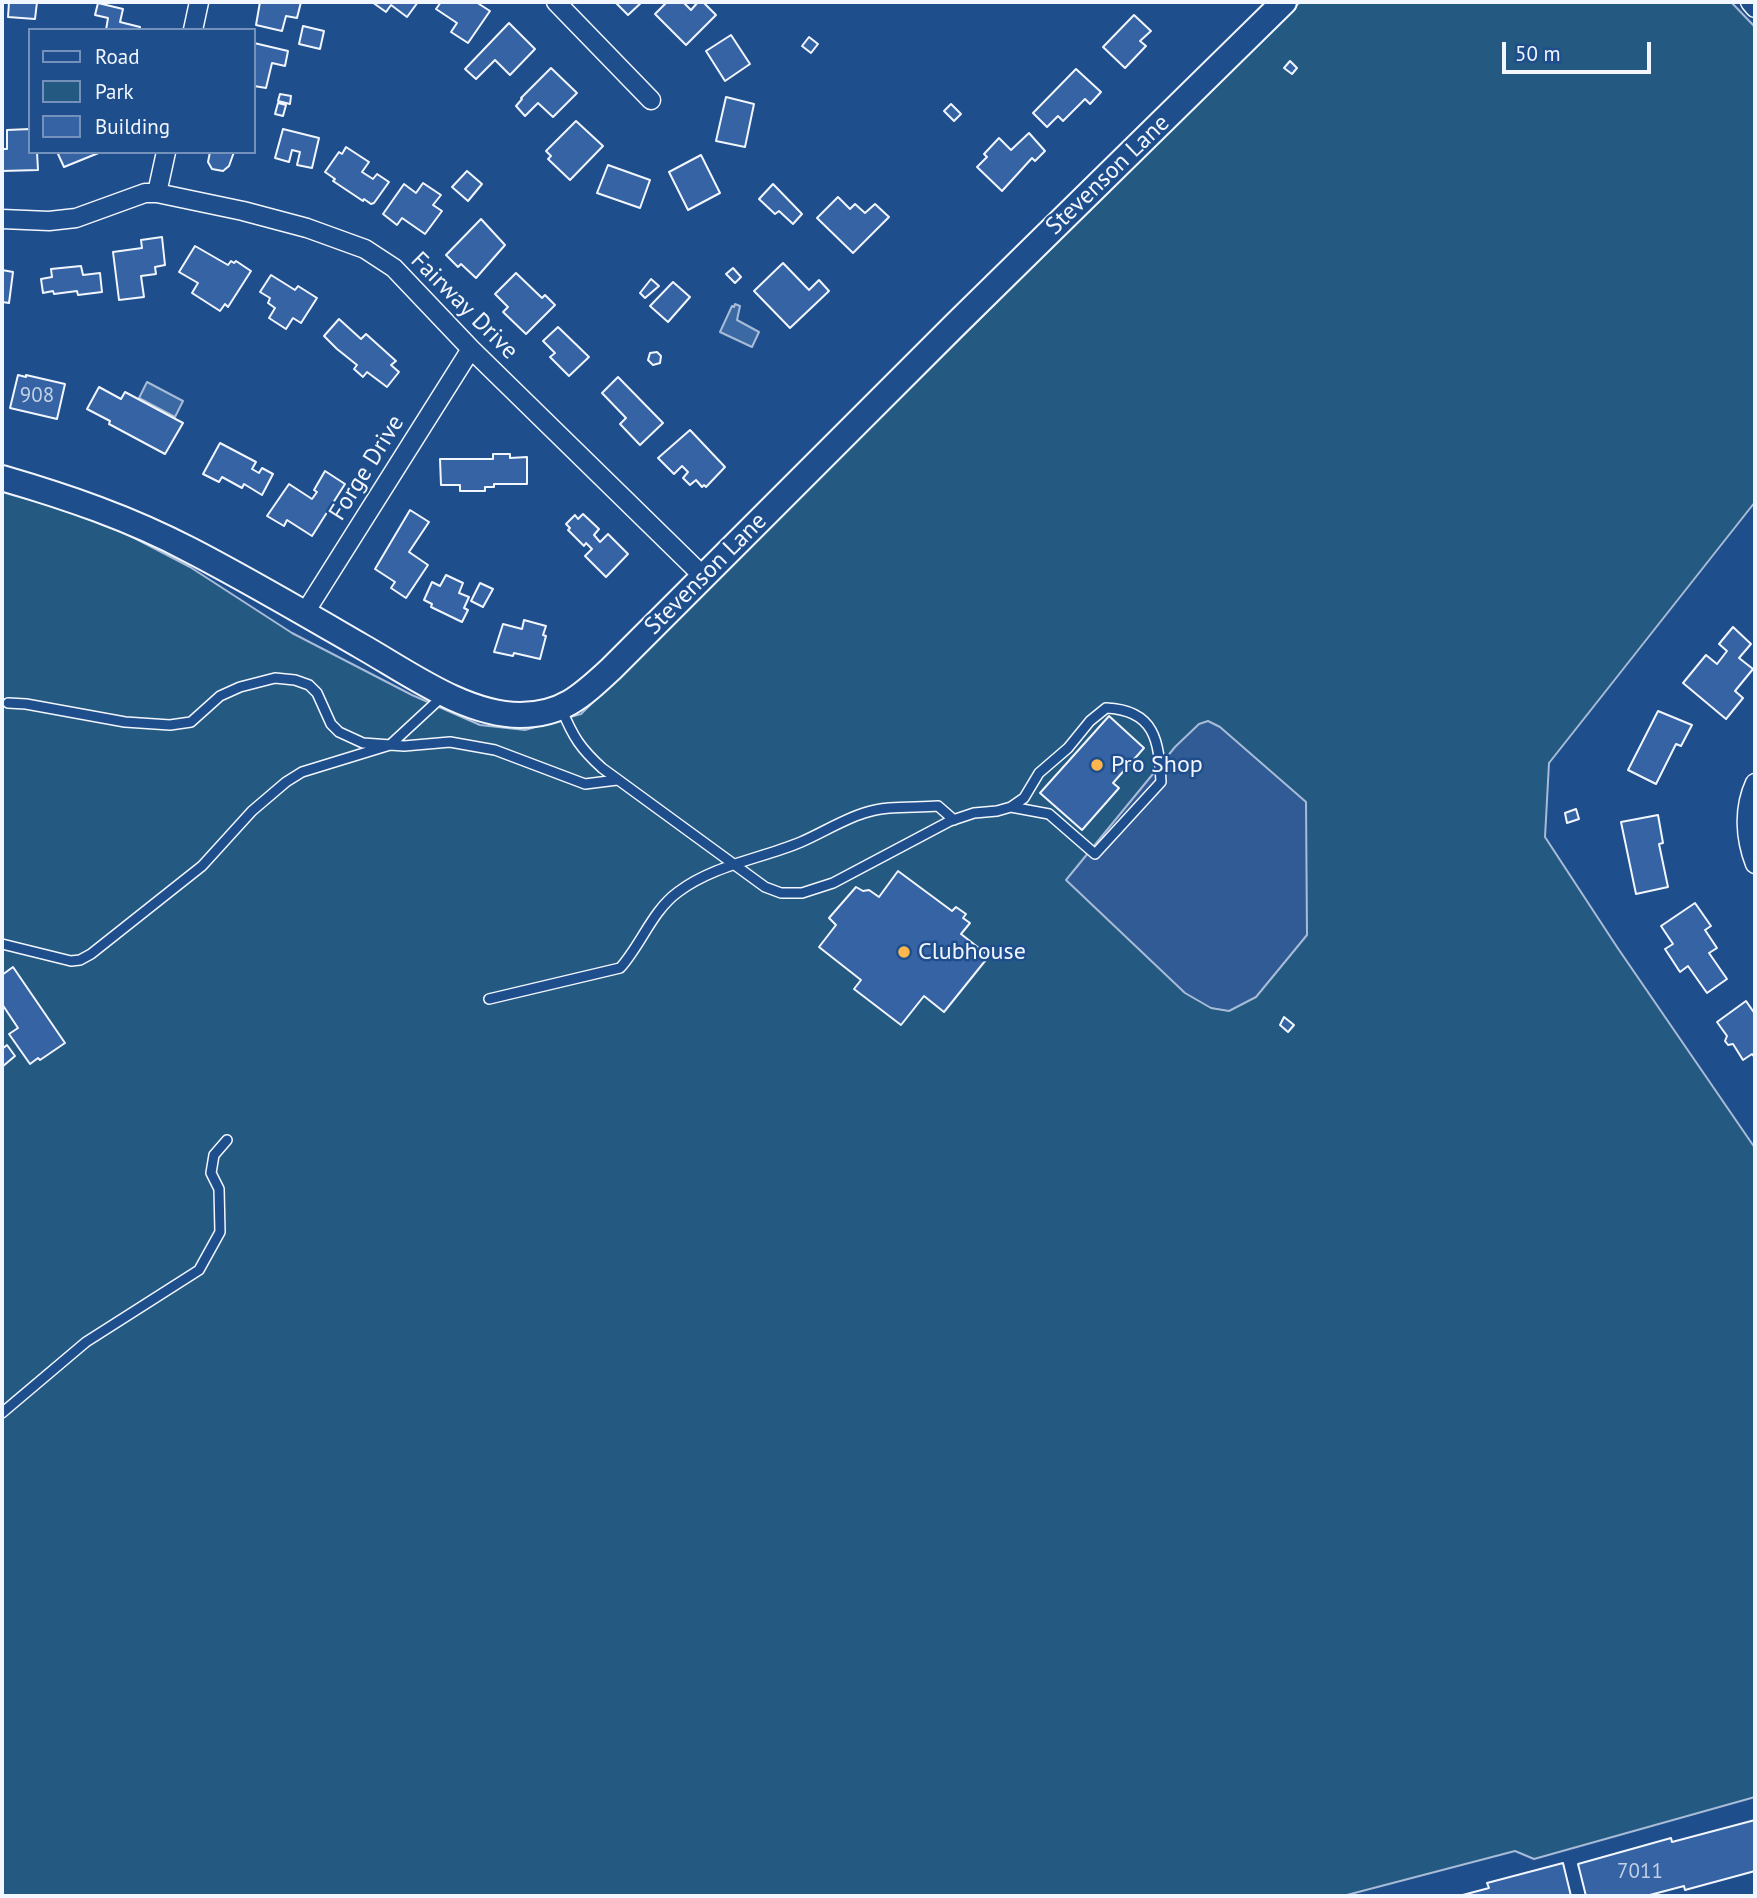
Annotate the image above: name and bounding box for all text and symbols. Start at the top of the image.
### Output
legend [28,28,256,154]
scale bar [1505,28,1654,72]
text: 50 m [1515,40,1561,67]
text: Road [95,43,139,70]
text: Park [95,78,134,105]
street label: Stevenson Lane [1040,109,1176,241]
text: Building [95,113,170,140]
street label: Fairway Drive [404,246,524,366]
house number: 908 [20,383,54,409]
street label: Forge Drive [323,410,411,526]
street label: Stevenson Lane [639,507,773,641]
place label: Pro Shop [1111,751,1203,779]
marker: Pro Shop [1089,757,1105,773]
place label: Clubhouse [918,938,1026,966]
marker: Clubhouse [896,944,912,960]
house number: 7011 [1617,1859,1663,1885]

